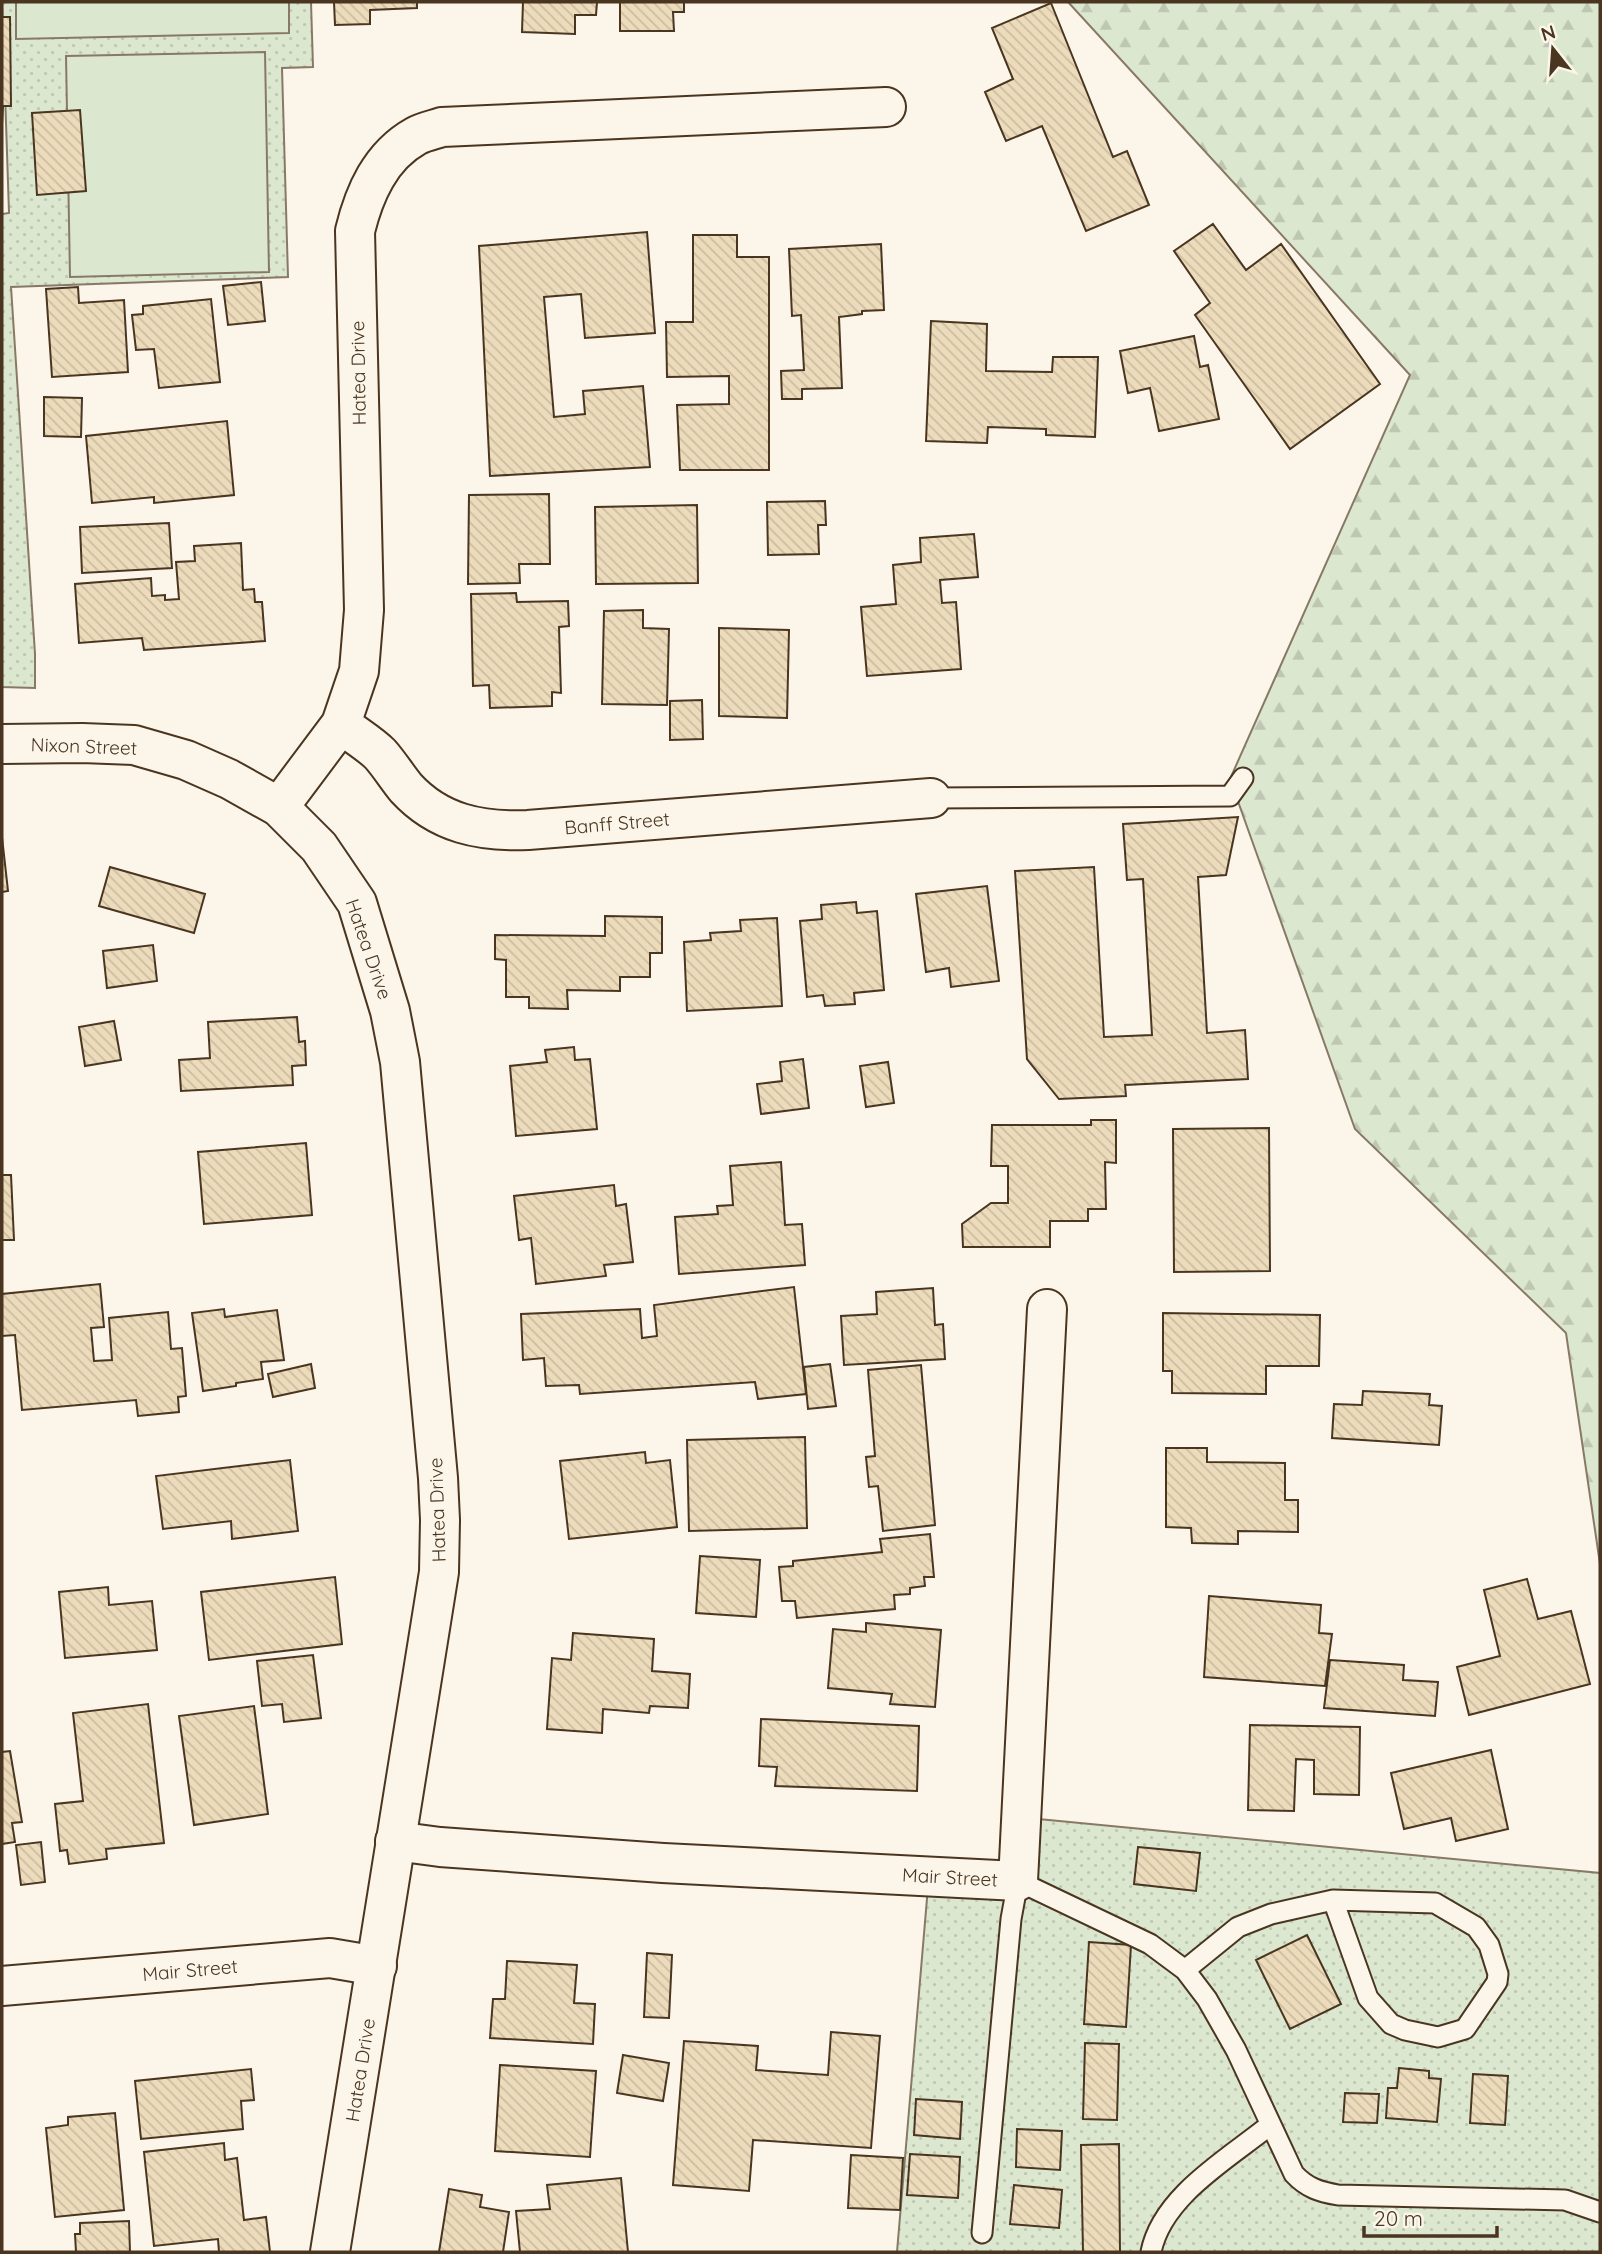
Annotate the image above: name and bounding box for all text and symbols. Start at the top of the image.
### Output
north arrow [1518,14,1588,84]
text: N [1538,19,1558,46]
street label: Hatea Drive [345,320,371,426]
street label: Nixon Street [30,732,138,760]
street label: Banff Street [563,806,671,840]
street label: Hatea Drive [341,896,397,1002]
street label: Hatea Drive [423,1457,451,1563]
street label: Mair Street [902,1863,998,1891]
street label: Mair Street [141,1954,239,1986]
street label: Hatea Drive [340,2016,380,2124]
scale bar [1364,2194,1497,2238]
text: 20 m [1374,2205,1423,2231]

